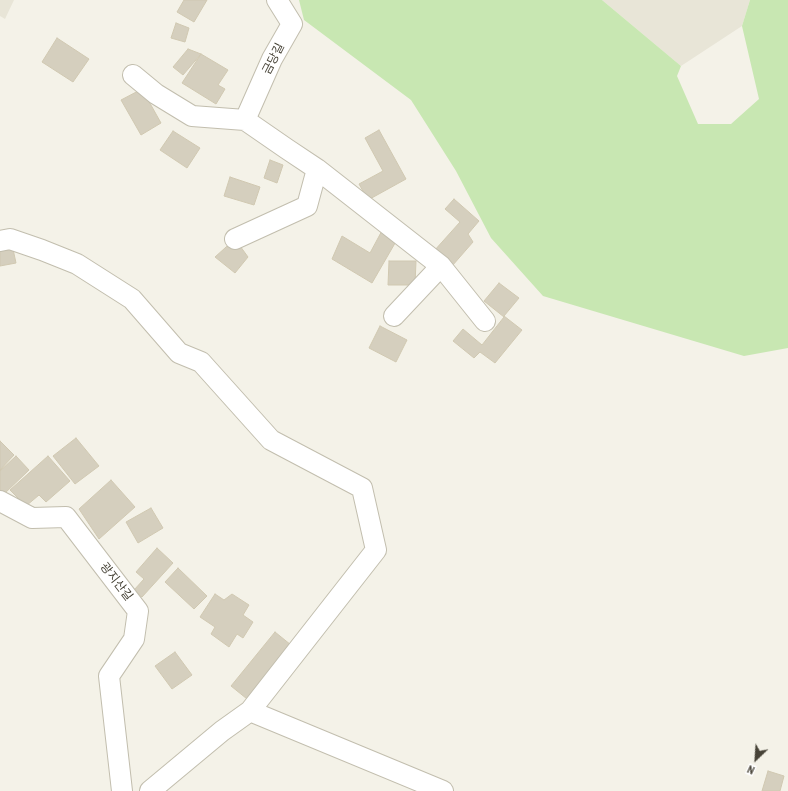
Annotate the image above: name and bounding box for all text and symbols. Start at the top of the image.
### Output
street label: 금당길 [260,41,288,77]
street label: 광지산길 [97,560,135,604]
north arrow [736,739,776,779]
text: N [745,762,757,778]

